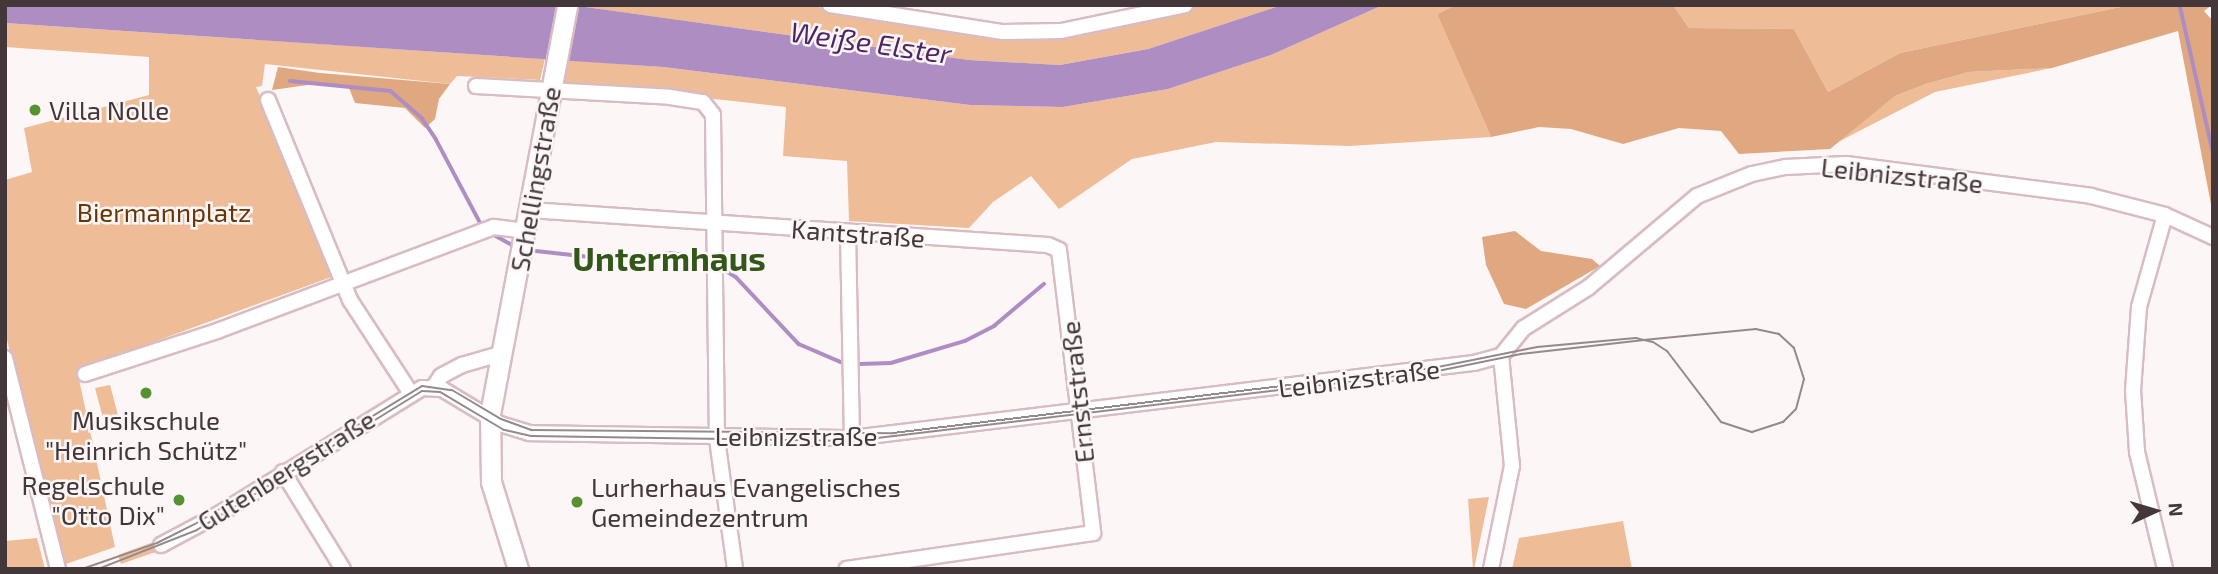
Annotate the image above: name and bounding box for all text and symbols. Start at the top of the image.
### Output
water label: Weiße Elster [788,14,954,70]
street label: Schellingstraße [503,84,567,274]
place label: Villa Nolle [49,94,169,126]
marker: Villa Nolle [27,102,43,118]
street label: Leibnizstraße [1819,151,1985,199]
park label: Biermannplatz [77,196,251,228]
street label: Kantstraße [790,213,926,253]
district label: Untermhaus [572,239,766,279]
street label: Ernststraße [1054,319,1100,465]
street label: Leibnizstraße [1276,353,1442,403]
marker: Musikschule "Heinrich Schütz" [138,385,154,401]
street label: Gutenbergstraße [192,403,380,537]
place label: Musikschule "Heinrich Schütz" [45,404,247,466]
street label: Leibnizstraße [715,420,877,452]
place label: Regelschule "Otto Dix" [21,469,165,530]
place label: Lurherhaus Evangelisches Gemeindezentrum [591,471,901,532]
north arrow [2120,476,2190,546]
marker: Regelschule "Otto Dix" [171,492,187,508]
marker: Lurherhaus Evangelisches Gemeindezentrum [569,494,585,510]
text: N [2164,502,2188,517]

